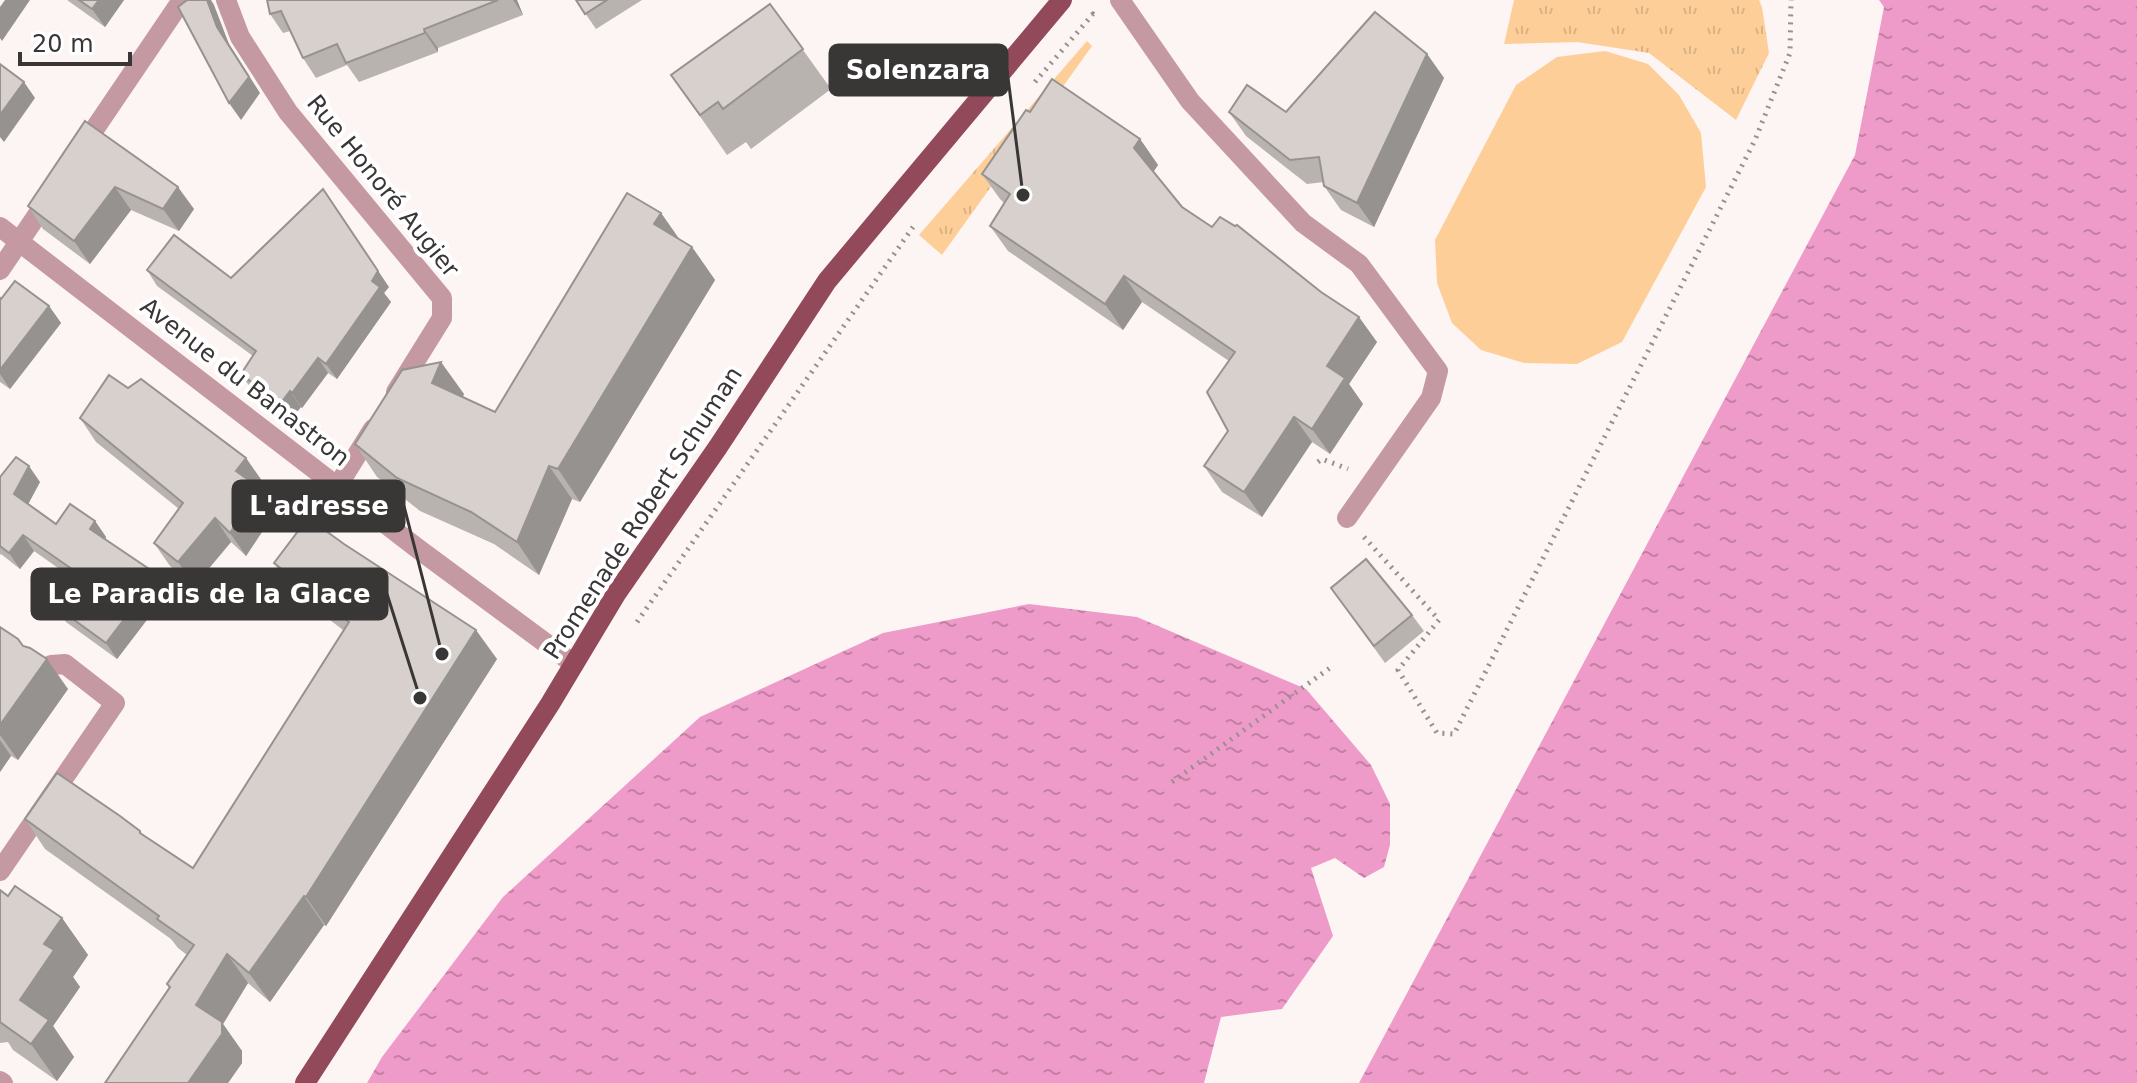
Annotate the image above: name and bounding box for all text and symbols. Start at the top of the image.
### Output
scale bar [20,16,130,66]
text: 20 m [32,30,94,58]
callout: Solenzara [830,45,1007,95]
text: Solenzara [846,55,990,85]
street label: Rue Honoré Augier [301,89,465,283]
street label: Avenue du Banastron [135,292,355,472]
street label: Promenade Robert Schuman [538,361,748,665]
callout: L'adresse [233,481,404,531]
text: L'adresse [249,491,389,521]
callout: Le Paradis de la Glace [32,569,387,619]
text: Le Paradis de la Glace [47,579,371,609]

